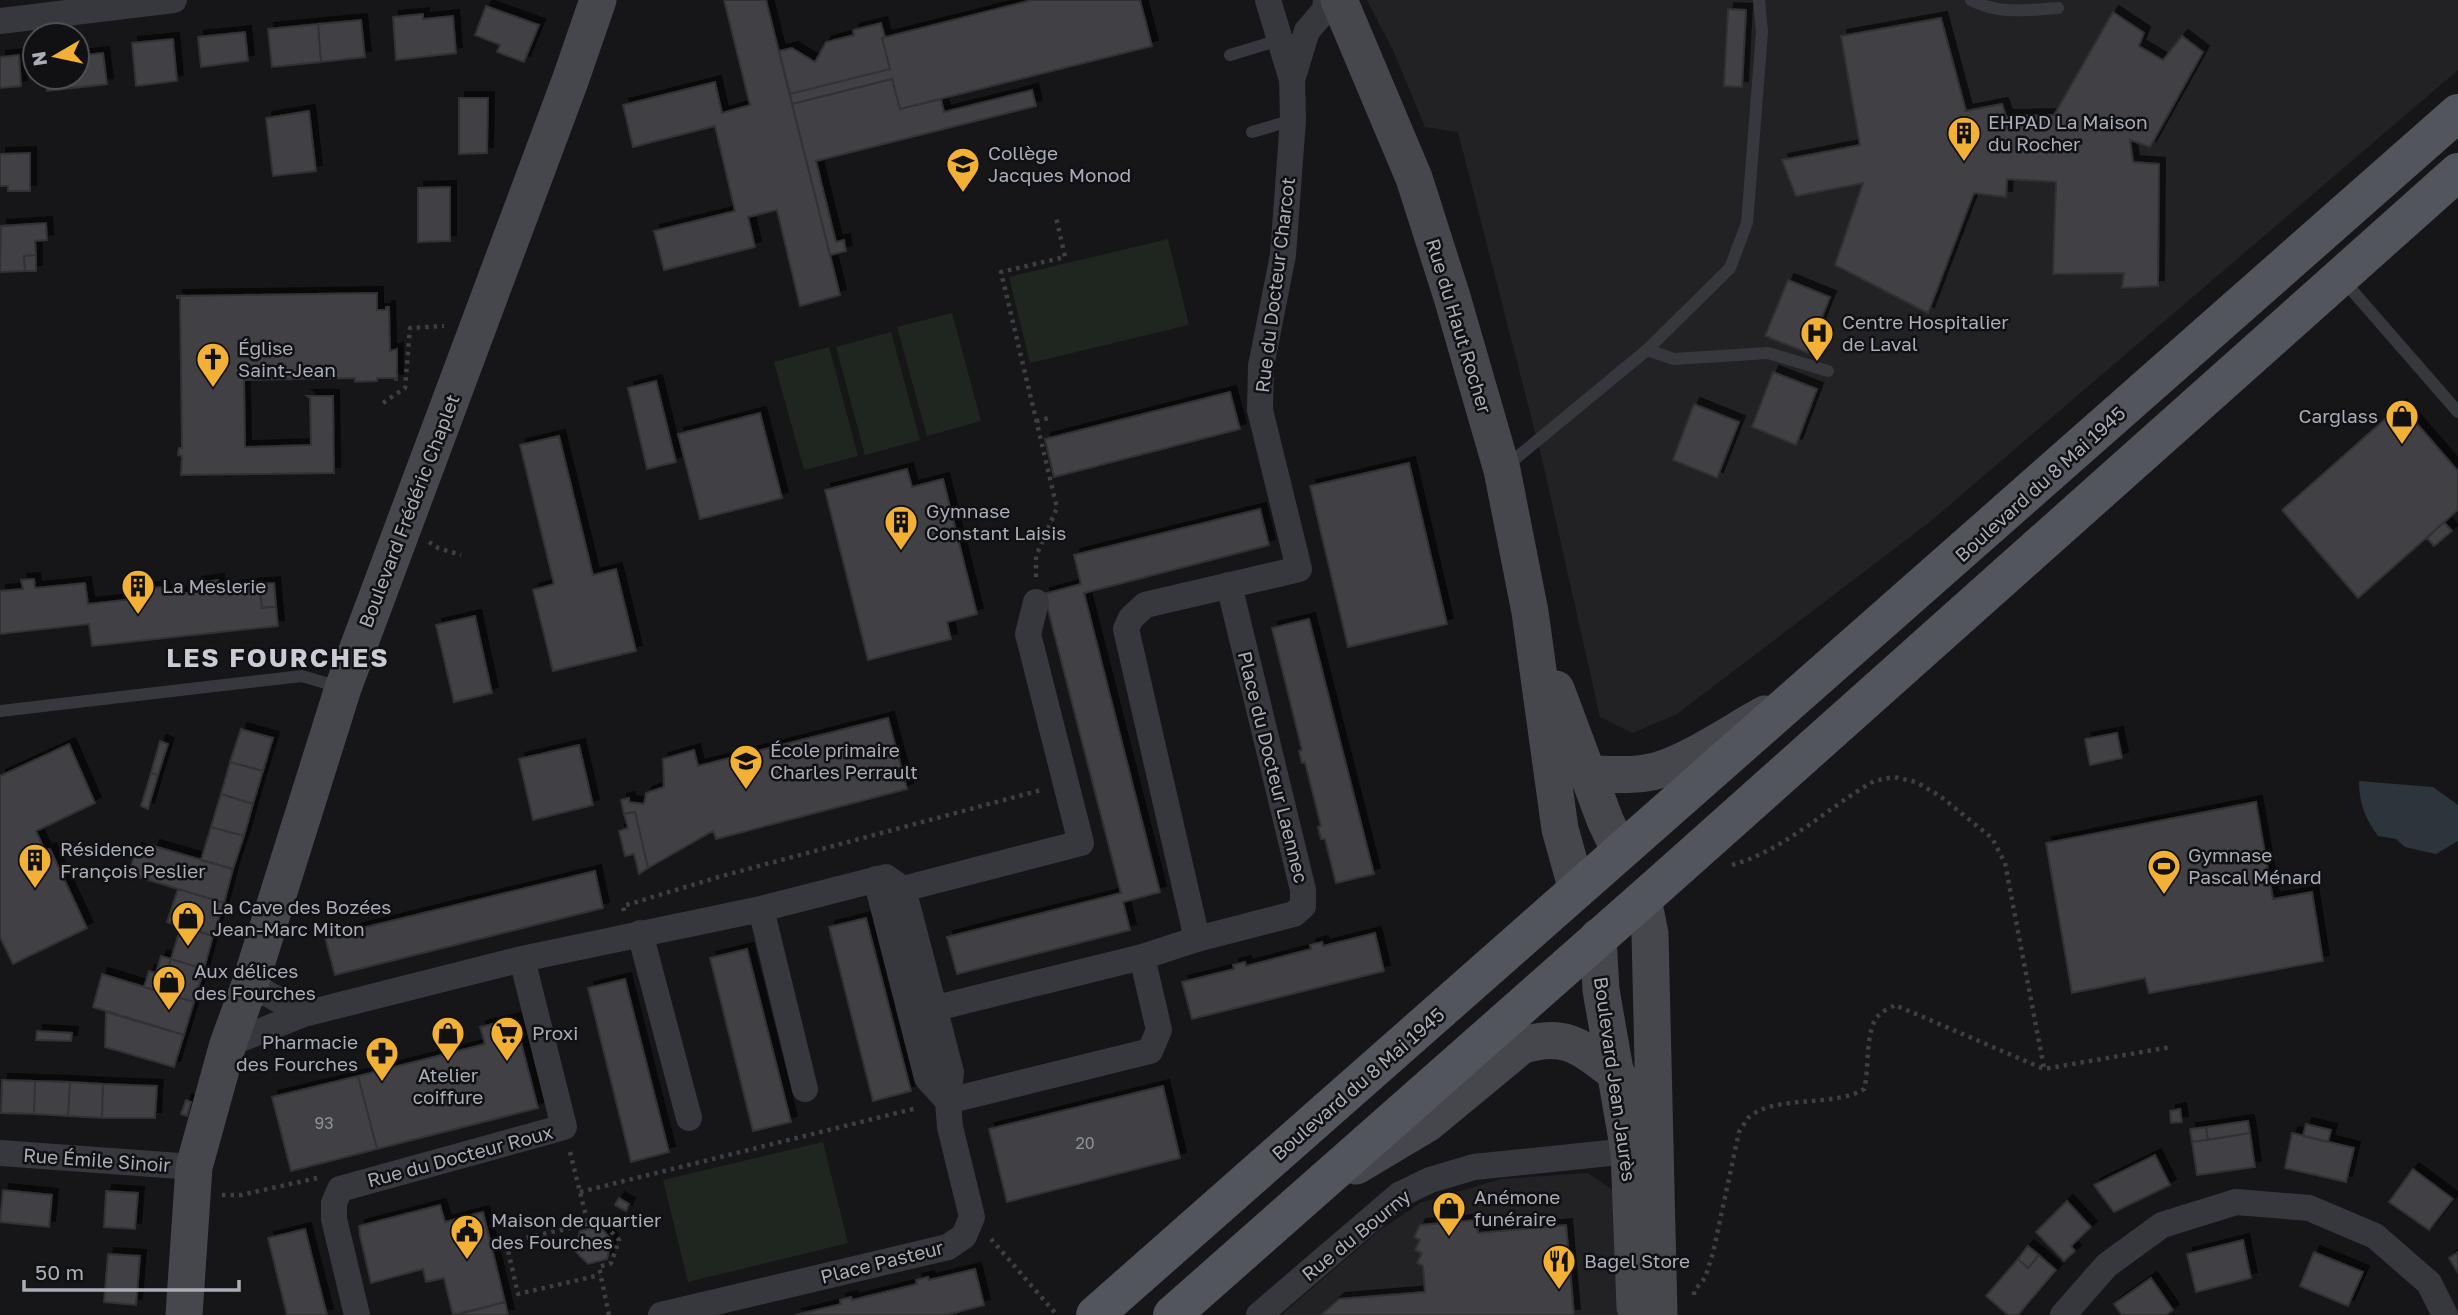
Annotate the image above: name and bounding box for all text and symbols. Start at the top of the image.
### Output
north arrow [21,21,91,91]
text: N [26,50,51,68]
place label: EHPAD La Maison du Rocher [1988,110,2148,155]
building icon: EHPAD La Maison du Rocher [1945,114,1983,163]
place label: Collège Jacques Monod [988,141,1131,186]
school or university icon: Collège Jacques Monod [944,145,982,194]
street label: Rue du Docteur Charcot [1250,176,1299,394]
street label: Rue du Haut Rocher [1422,236,1497,416]
place label: Centre Hospitalier de Laval [1842,310,2009,355]
hospital icon: Centre Hospitalier de Laval [1798,314,1836,363]
place label: Église Saint-Jean [238,336,336,381]
church icon: Église Saint-Jean [194,340,232,389]
street label: Boulevard Frédéric Chaplet [353,391,464,631]
shop icon: Carglass [2383,397,2421,446]
street label: Boulevard du 8 Mai 1945 [1950,401,2130,566]
place label: Carglass [2298,404,2378,427]
place label: Gymnase Constant Laisis [926,499,1066,544]
building icon: Gymnase Constant Laisis [882,503,920,552]
building icon: La Meslerie [119,567,157,616]
place label: La Meslerie [162,574,266,597]
district label: LES FOURCHES [166,642,390,673]
street label: Place du Docteur Laennec [1234,649,1313,885]
place label: École primaire Charles Perrault [770,738,918,783]
school or university icon: École primaire Charles Perrault [727,742,765,791]
place label: Résidence François Peslier [60,837,206,882]
building icon: Résidence François Peslier [16,841,54,890]
place label: Gymnase Pascal Ménard [2188,843,2322,888]
sports icon: Gymnase Pascal Ménard [2145,847,2183,896]
place label: La Cave des Bozées Jean-Marc Miton [212,895,391,940]
shop icon: La Cave des Bozées Jean-Marc Miton [169,899,207,948]
place label: Aux délices des Fourches [194,959,316,1004]
shop icon: Aux délices des Fourches [150,963,188,1012]
street label: Boulevard Jean Jaurès [1590,975,1641,1183]
street label: Boulevard du 8 Mai 1945 [1267,1002,1449,1165]
shop icon: Atelier coiffure [429,1014,467,1063]
supermarket icon: Proxi [488,1014,526,1063]
place label: Proxi [532,1021,578,1044]
place label: Pharmacie des Fourches [236,1030,358,1075]
pharmacy icon: Pharmacie des Fourches [363,1034,401,1083]
place label: Atelier coiffure [413,1063,483,1108]
house number: 93 [314,1113,334,1133]
street label: Rue du Docteur Roux [365,1120,555,1191]
house number: 20 [1075,1133,1095,1153]
street label: Rue Émile Sinoir [23,1143,172,1176]
street label: Rue du Bourny [1297,1184,1415,1285]
place label: Anémone funéraire [1474,1185,1560,1230]
shop icon: Anémone funéraire [1430,1189,1468,1238]
place label: Maison de quartier des Fourches [491,1208,662,1253]
public building icon: Maison de quartier des Fourches [448,1212,486,1261]
street label: Place Pasteur [818,1235,946,1288]
restaurant icon: Bagel Store [1540,1242,1578,1291]
scale bar [24,1248,240,1292]
place label: Bagel Store [1584,1249,1690,1272]
text: 50 m [35,1259,84,1285]

